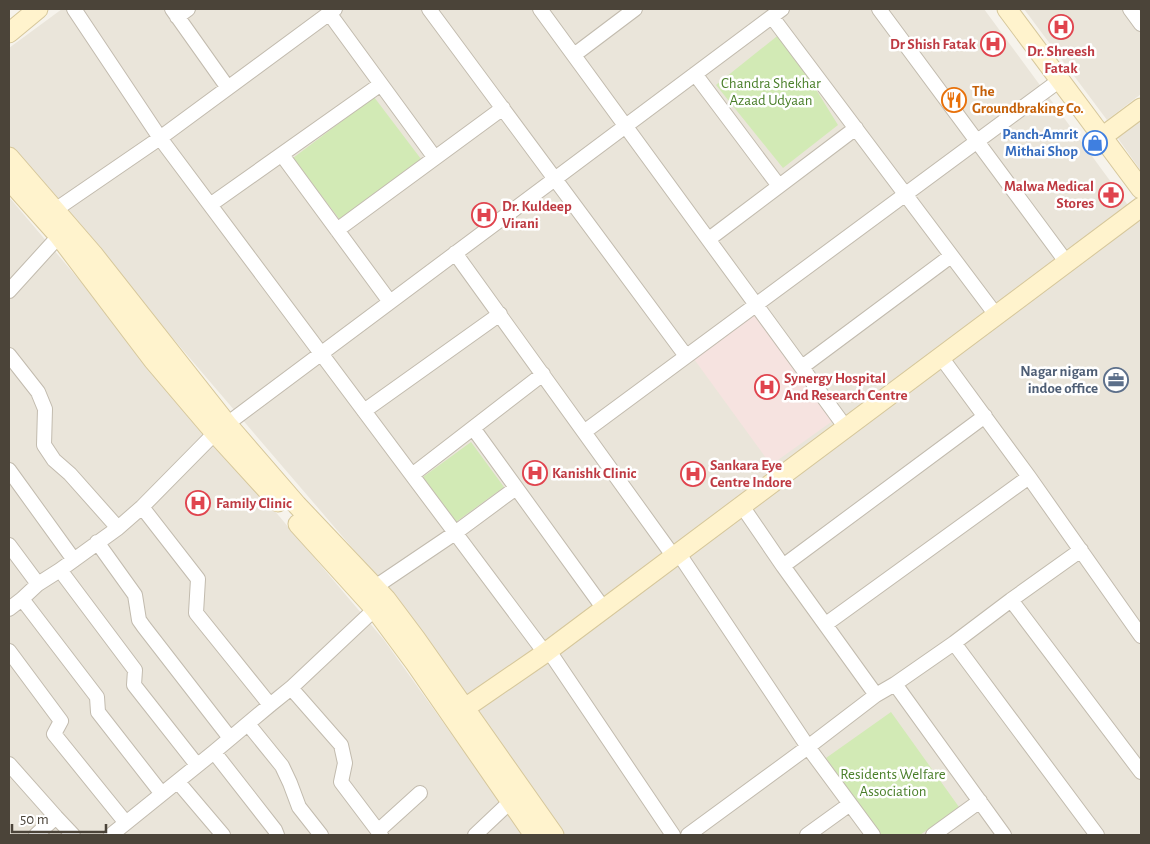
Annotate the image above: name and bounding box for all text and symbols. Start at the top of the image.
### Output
hospital icon: Dr. Shreesh Fatak [1048,14,1074,40]
hospital icon: Dr Shish Fatak [980,31,1006,57]
place label: Dr Shish Fatak [890,37,977,52]
place label: Dr. Shreesh Fatak [1027,44,1095,76]
park label: Chandra Shekhar Azaad Udyaan [721,76,821,108]
place label: The Groundbraking Co. [972,84,1084,116]
restaurant icon: The Groundbraking Co. [941,87,967,113]
place label: Panch-Amrit Mithai Shop [1002,127,1078,159]
shop icon: Panch-Amrit Mithai Shop [1082,130,1108,156]
place label: Malwa Medical Stores [1004,179,1094,211]
pharmacy icon: Malwa Medical Stores [1098,182,1124,208]
place label: Dr. Kuldeep Virani [502,199,572,231]
hospital icon: Dr. Kuldeep Virani [471,202,497,228]
place label: Nagar nigam indoe office [1020,364,1098,396]
office icon: Nagar nigam indoe office [1103,367,1129,393]
place label: Synergy Hospital And Research Centre [784,371,908,403]
hospital icon: Synergy Hospital And Research Centre [754,374,780,400]
place label: Sankara Eye Centre Indore [710,458,792,490]
hospital icon: Kanishk Clinic [522,460,548,486]
hospital icon: Sankara Eye Centre Indore [680,461,706,487]
place label: Kanishk Clinic [552,466,637,481]
hospital icon: Family Clinic [185,490,211,516]
place label: Family Clinic [216,496,292,511]
park label: Residents Welfare Association [840,767,946,799]
scale bar [12,802,106,834]
text: 50 m [20,812,49,827]

